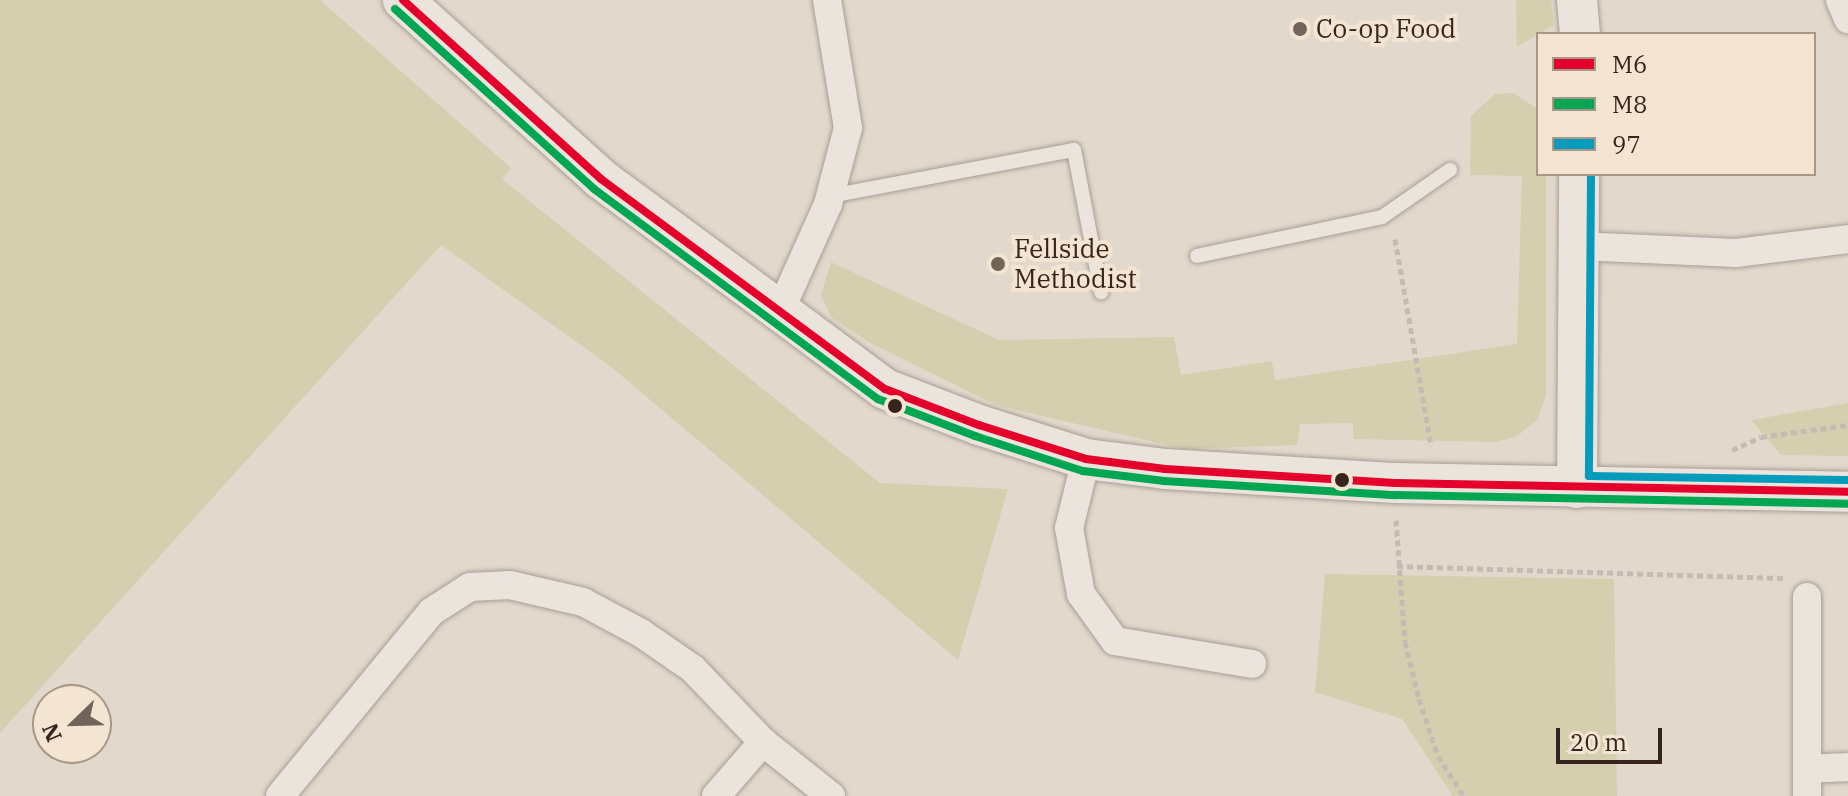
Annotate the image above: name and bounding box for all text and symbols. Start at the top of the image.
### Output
place label: Co-op Food [1316,13,1456,45]
marker: Co-op Food [1291,20,1309,38]
legend [1536,32,1816,176]
text: M6 [1612,48,1647,80]
text: M8 [1612,88,1647,120]
text: 97 [1612,128,1641,160]
place label: Fellside Methodist [1014,233,1137,294]
marker: Fellside Methodist [989,255,1007,273]
unlabelled marker [887,398,903,414]
unlabelled marker [1334,472,1350,488]
north arrow [32,684,112,764]
scale bar [1560,712,1666,762]
text: N [35,719,68,746]
text: 20 m [1570,726,1627,758]

